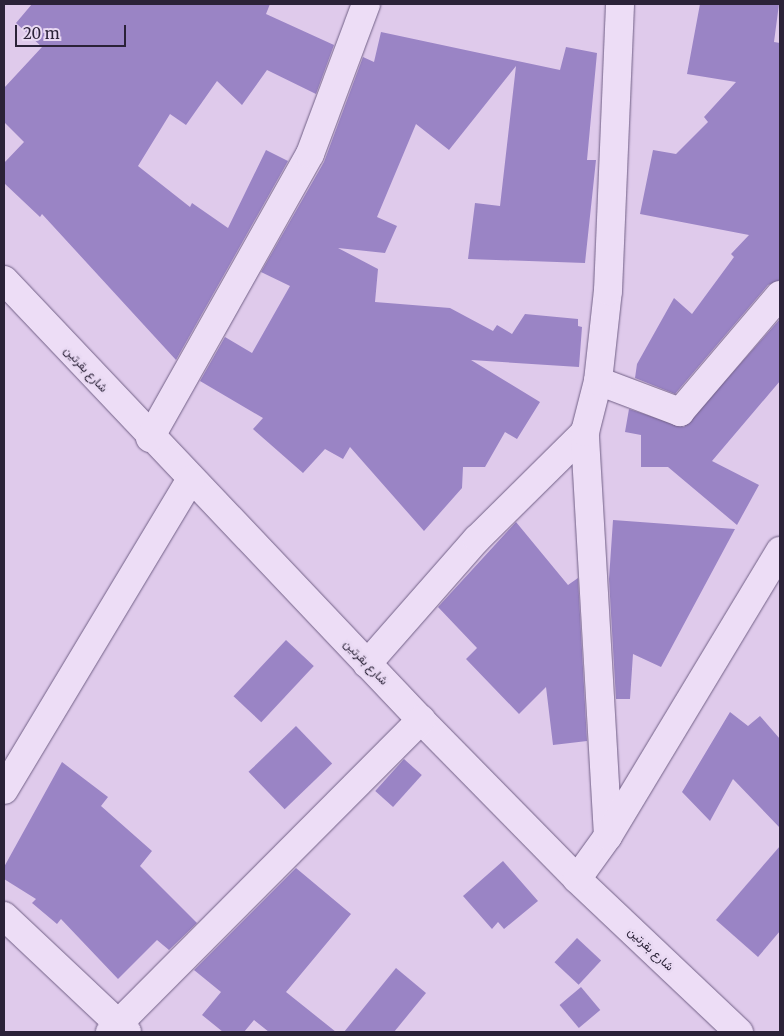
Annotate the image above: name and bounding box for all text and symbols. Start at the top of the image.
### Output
scale bar [18,15,129,47]
text: 20 m [23,24,60,43]
street label: شارع بقرتين [61,343,111,395]
street label: شارع بقرتين [341,636,391,688]
street label: شارع بقرتين [625,924,677,974]

